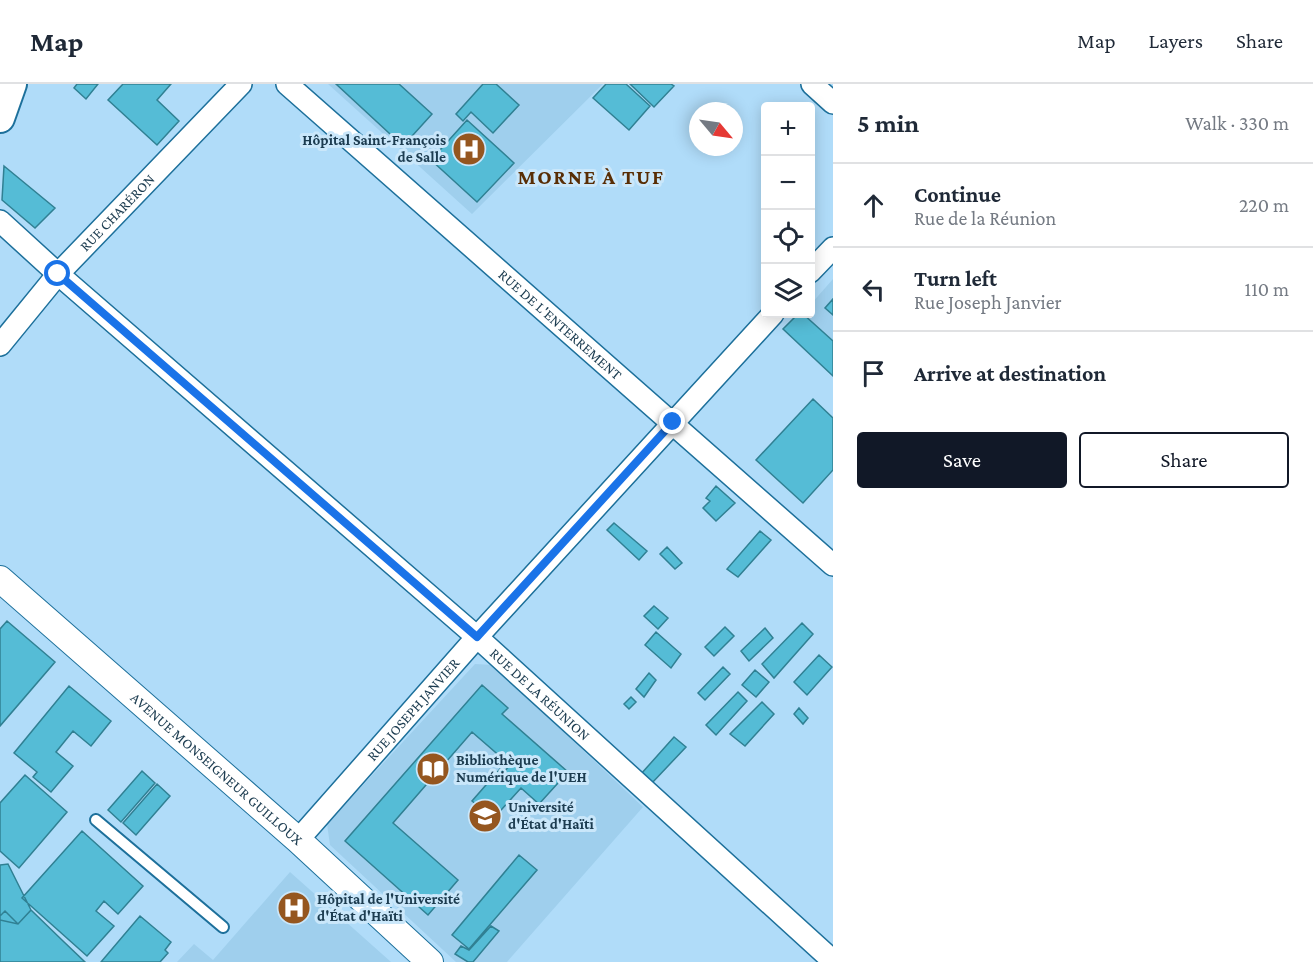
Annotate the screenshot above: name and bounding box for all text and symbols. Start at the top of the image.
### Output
text: Map [30,26,83,57]
text: Map [1077,29,1116,53]
text: Layers [1149,29,1203,53]
text: Share [1236,29,1283,53]
north arrow [689,102,743,156]
map controls [761,102,815,318]
button: + [761,102,815,156]
text: 5 min [857,109,919,138]
text: Walk · 330 m [1185,112,1289,134]
hospital icon: Hôpital Saint-François de Salle [451,131,487,167]
place label: Hôpital Saint-François de Salle [302,132,446,165]
button: − [761,156,815,210]
district label: MORNE À TUF [518,165,664,189]
street label: RUE CHARÉRON [77,171,158,254]
text: Continue [914,182,1001,207]
icon: ahead [857,189,890,222]
text: 220 m [1239,194,1289,216]
text: Rue de la Réunion [914,207,1056,229]
button: locate [761,210,815,264]
route start [44,260,70,286]
button: layers [761,264,815,318]
street label: RUE DE L'ENTERREMENT [495,266,625,383]
text: Turn left [914,266,997,291]
icon: left [857,273,890,306]
text: 110 m [1245,278,1289,300]
text: Rue Joseph Janvier [914,291,1062,313]
icon: arrive [857,357,890,390]
text: Arrive at destination [914,361,1106,386]
route end [659,408,685,434]
button: Save [857,432,1067,488]
button: Share [1079,432,1289,488]
street label: RUE DE LA RÉUNION [487,645,593,744]
street label: RUE JOSEPH JANVIER [364,654,463,764]
street label: AVENUE MONSEIGNEUR GUILLOUX [128,689,306,849]
library icon: Bibliothèque Numérique de l'UEH [415,751,451,787]
place label: Bibliothèque Numérique de l'UEH [456,752,587,785]
school or university icon: Université d'État d'Haïti [467,798,503,834]
place label: Université d'État d'Haïti [508,799,594,832]
hospital icon: Hôpital de l'Université d'État d'Haïti [276,890,312,926]
place label: Hôpital de l'Université d'État d'Haïti [317,891,460,924]

